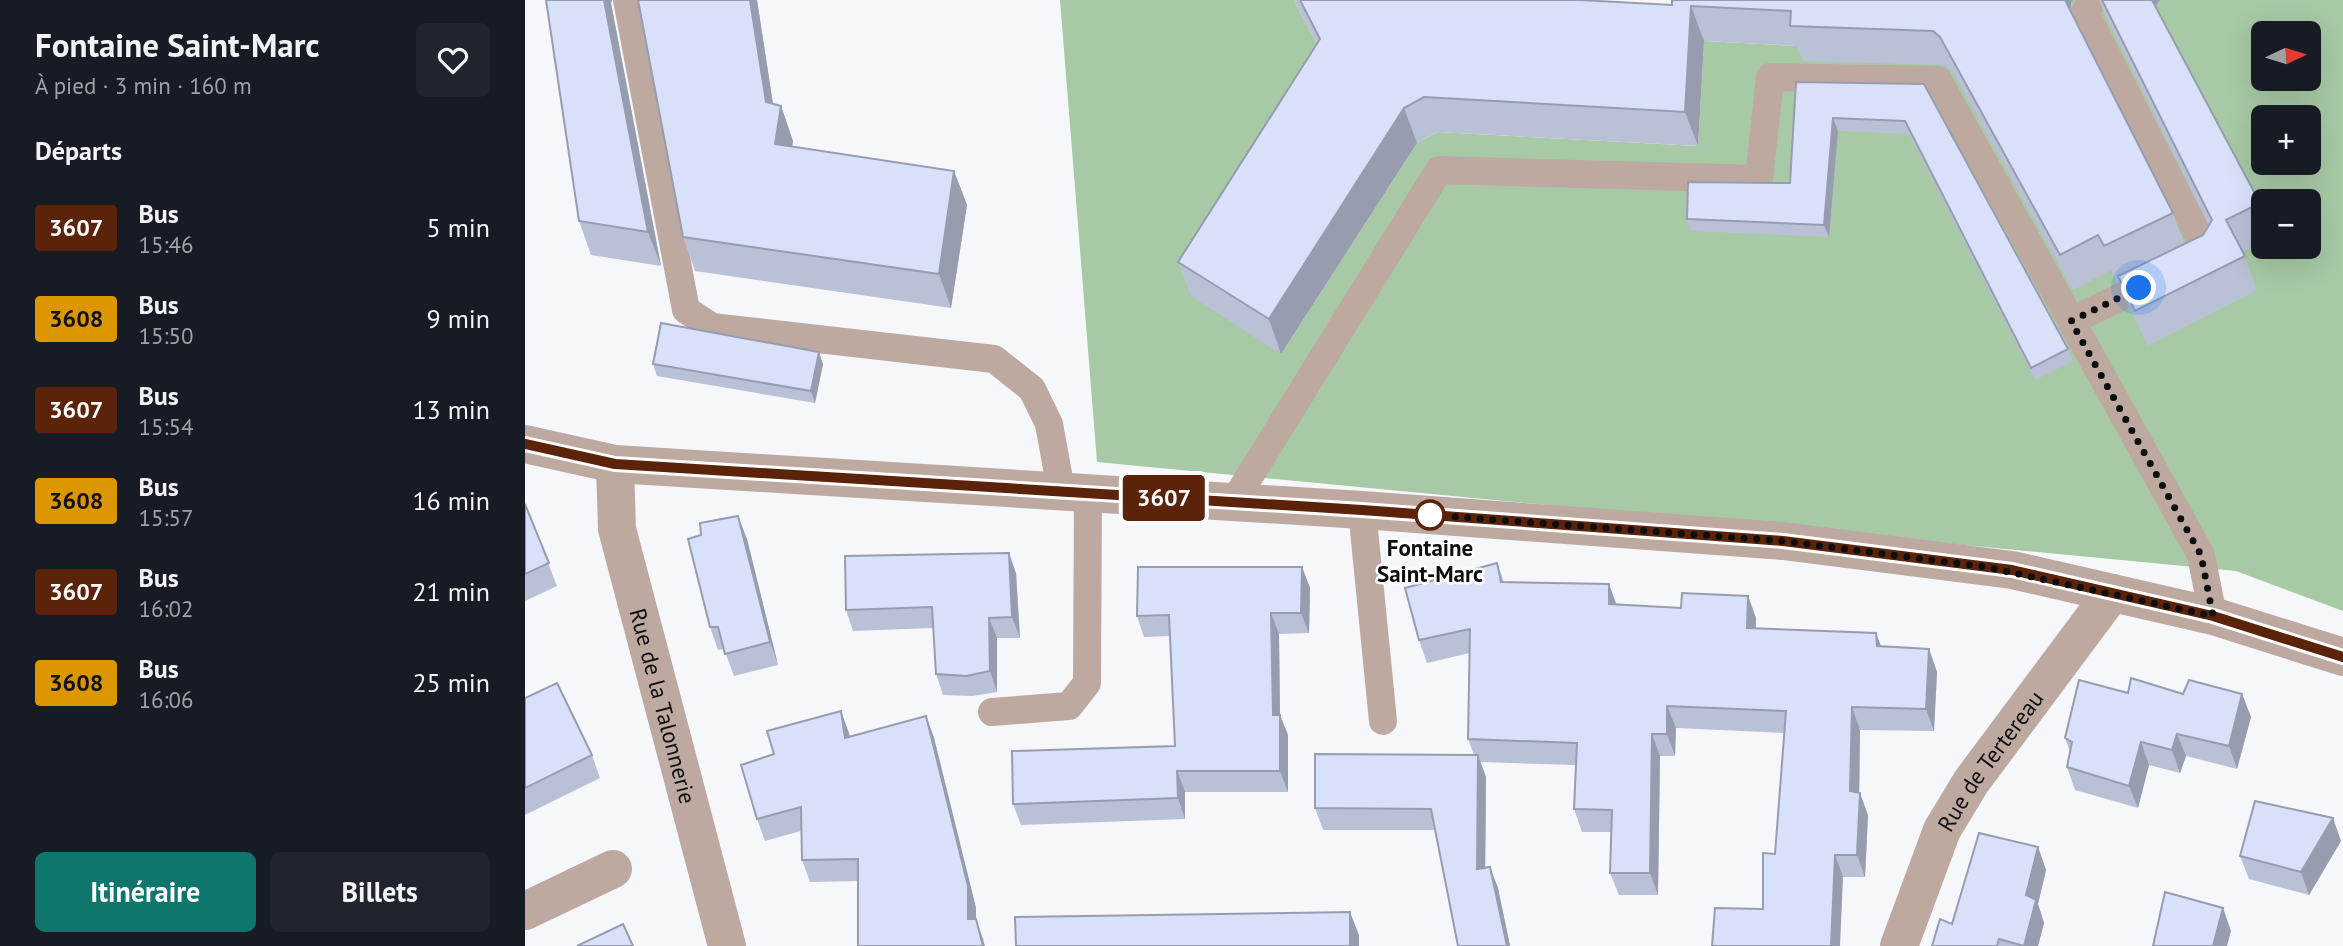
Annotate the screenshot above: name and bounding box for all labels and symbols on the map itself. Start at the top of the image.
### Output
north arrow [2251,21,2321,91]
your location [2121,270,2156,305]
line badge: 3607 [1115,475,1213,521]
marker: Fontaine Saint-Marc [1415,500,1445,530]
place label: Fontaine Saint-Marc [1377,533,1483,588]
street label: Rue de la Talonnerie [624,605,703,807]
street label: Rue de Tertereau [1930,684,2049,836]

